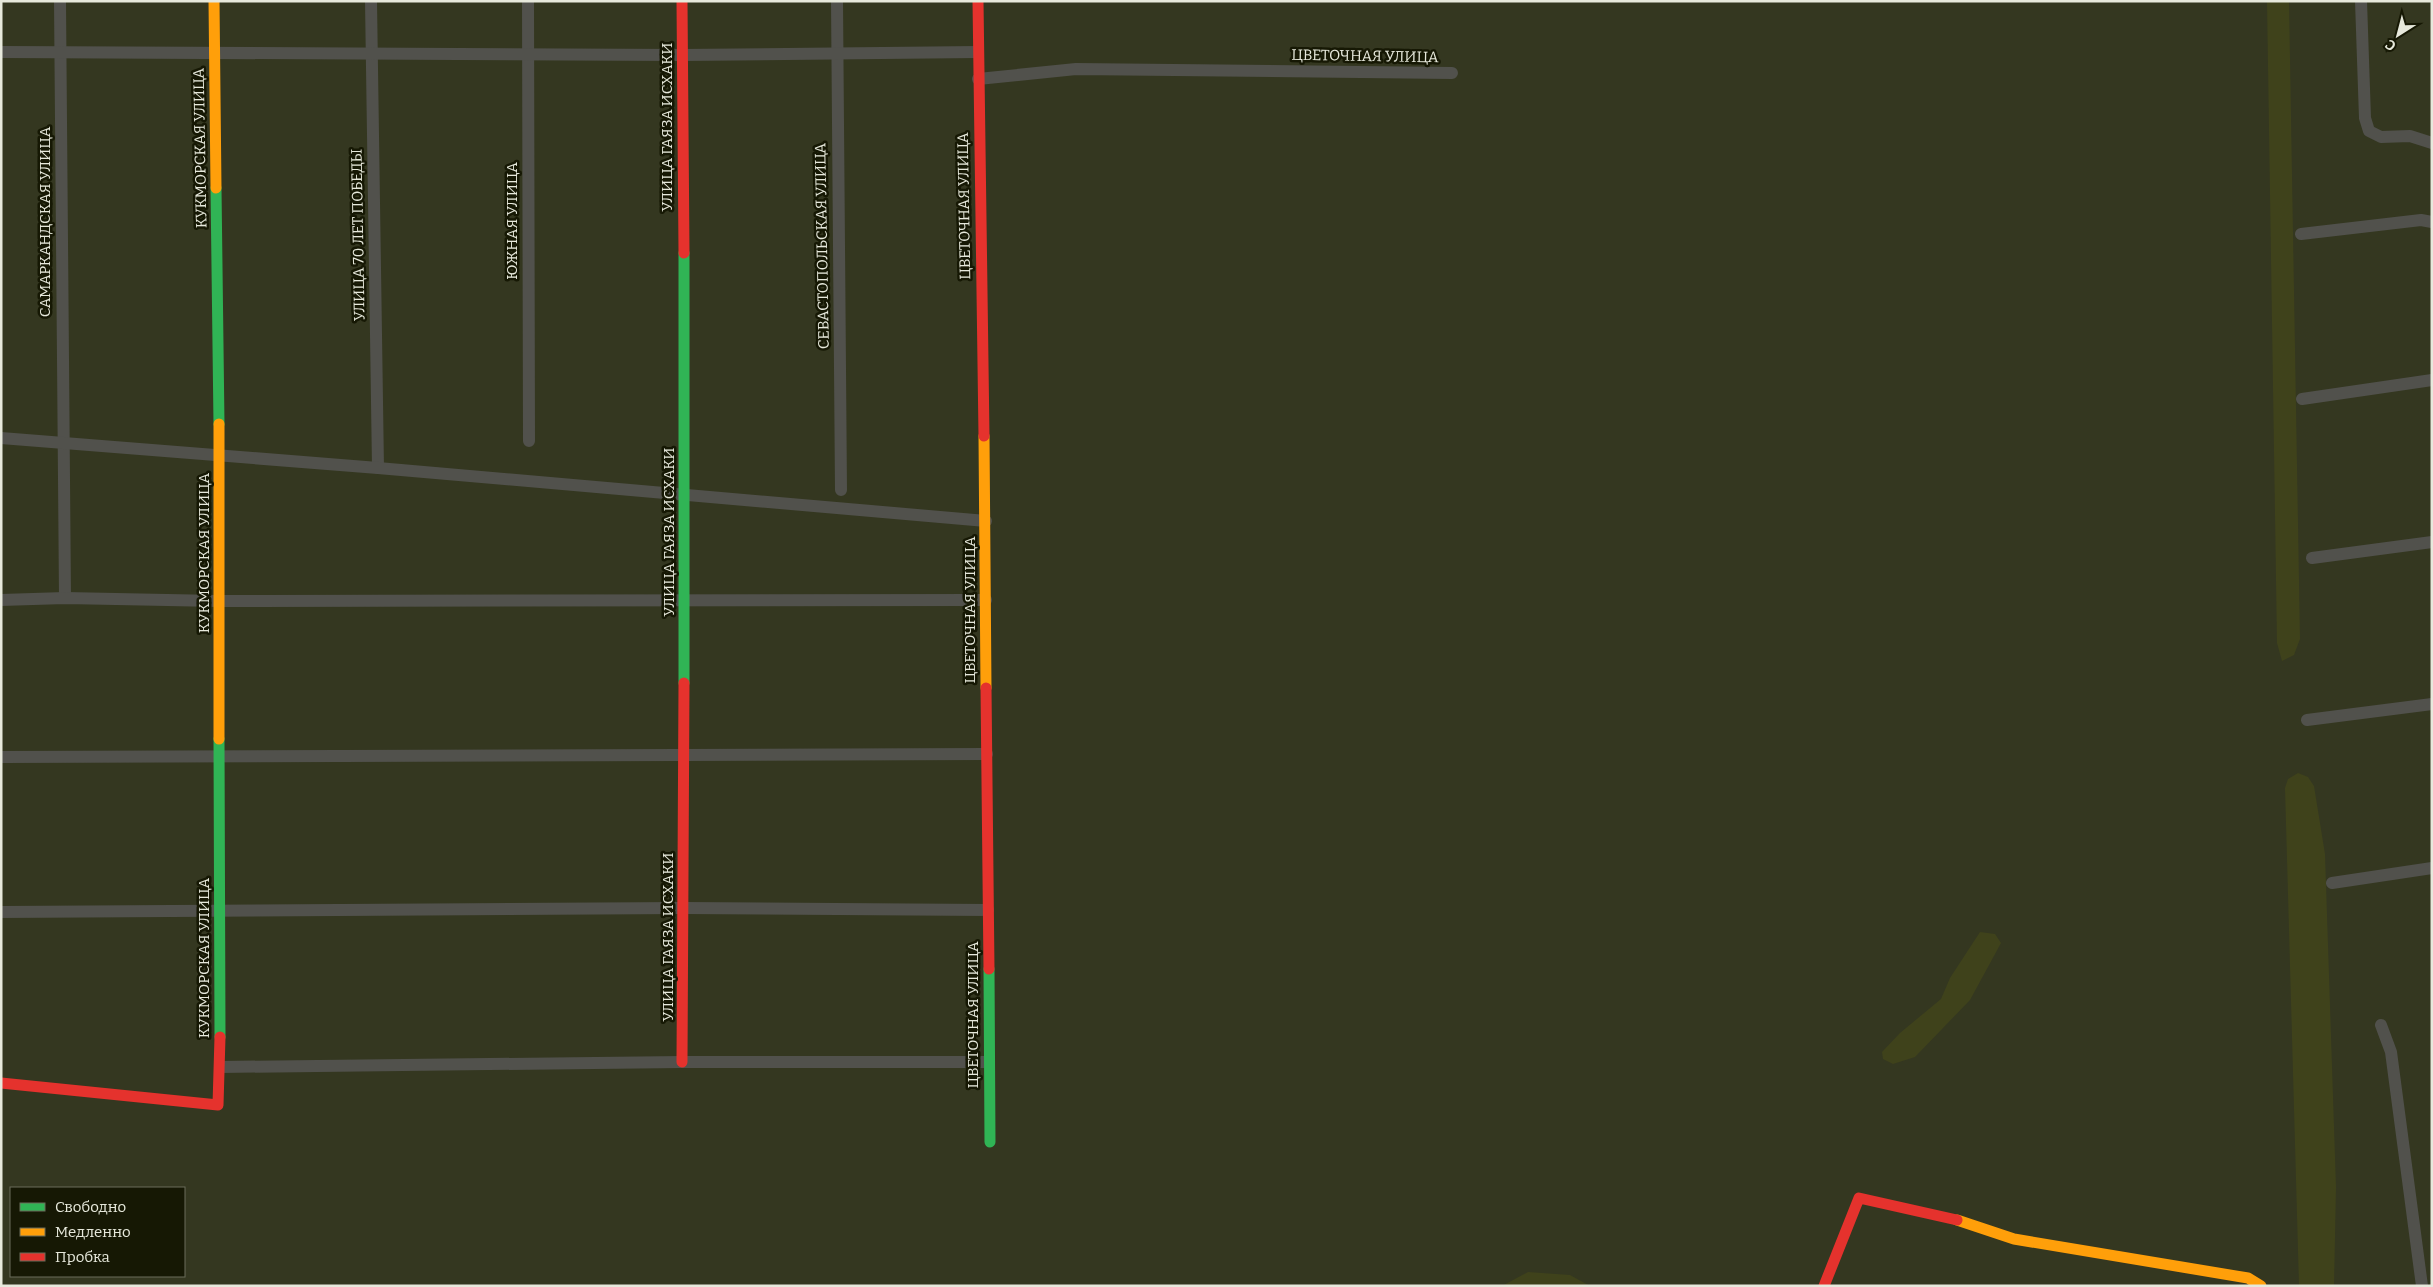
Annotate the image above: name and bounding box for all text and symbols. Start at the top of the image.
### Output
north arrow [2373,10,2423,60]
text: С [2382,36,2399,55]
street label: УЛИЦА ГАЯЗА ИСХАКИ [658,43,676,211]
street label: ЦВЕТОЧНАЯ УЛИЦА [1291,46,1439,66]
street label: КУКМОРСКАЯ УЛИЦА [190,67,210,228]
street label: САМАРКАНДСКАЯ УЛИЦА [36,126,54,317]
street label: ЦВЕТОЧНАЯ УЛИЦА [954,132,974,280]
street label: СЕВАСТОПОЛЬСКАЯ УЛИЦА [811,142,833,349]
street label: УЛИЦА 70 ЛЕТ ПОБЕДЫ [347,149,369,321]
street label: ЮЖНАЯ УЛИЦА [503,162,521,280]
street label: УЛИЦА ГАЯЗА ИСХАКИ [660,448,678,616]
street label: КУКМОРСКАЯ УЛИЦА [195,472,213,633]
street label: ЦВЕТОЧНАЯ УЛИЦА [961,536,979,684]
street label: УЛИЦА ГАЯЗА ИСХАКИ [659,853,677,1021]
street label: КУКМОРСКАЯ УЛИЦА [195,877,213,1038]
street label: ЦВЕТОЧНАЯ УЛИЦА [964,941,982,1089]
legend [10,1187,185,1277]
text: Свободно [55,1198,126,1216]
text: Медленно [55,1223,131,1241]
text: Пробка [55,1248,110,1266]

